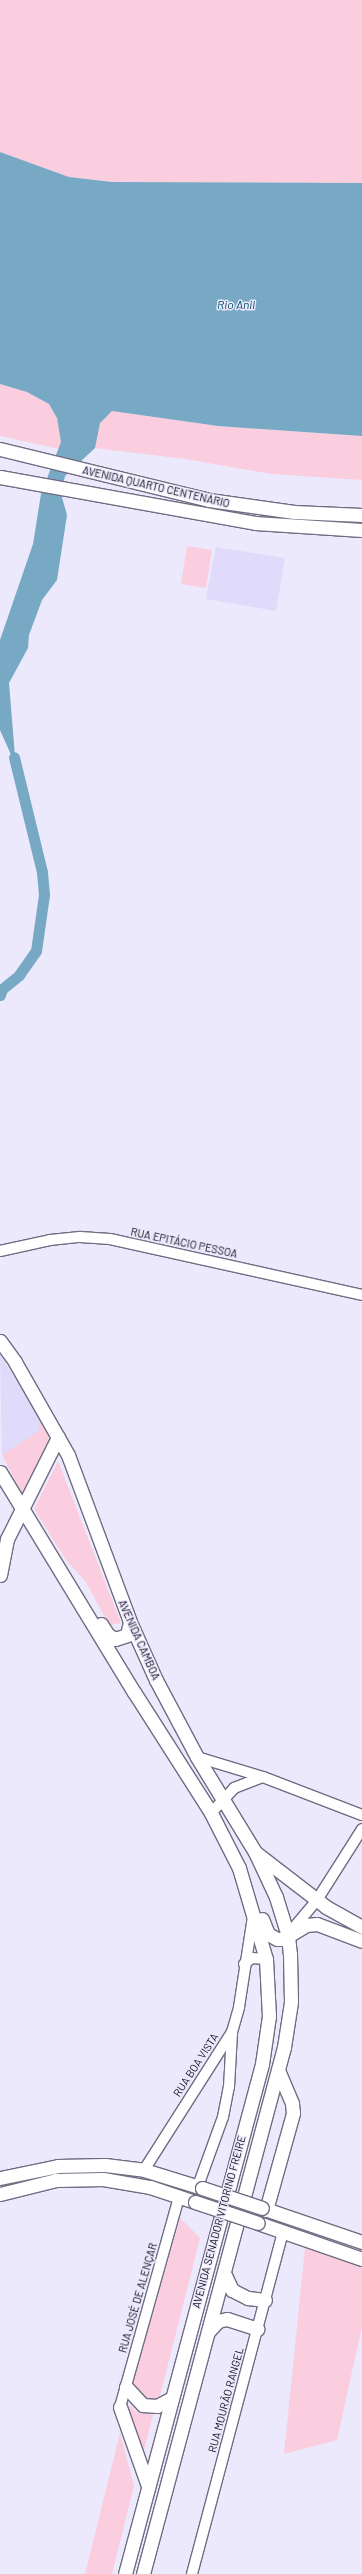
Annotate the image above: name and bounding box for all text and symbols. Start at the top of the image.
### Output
water label: Rio Anil [217,298,255,312]
street label: AVENIDA QUARTO CENTENÁRIO [81,464,231,510]
street label: RUA EPITÁCIO PESSOA [129,1225,239,1261]
street label: AVENIDA CAMBOA [115,1598,163,1682]
street label: RUA BOA VISTA [171,2031,221,2099]
street label: AVENIDA SENADOR VITORINO FREIRE [190,2134,248,2310]
street label: RUA JOSÉ DE ALENÇAR [116,2242,160,2354]
street label: RUA MOURÃO RANGEL [206,2346,246,2454]

